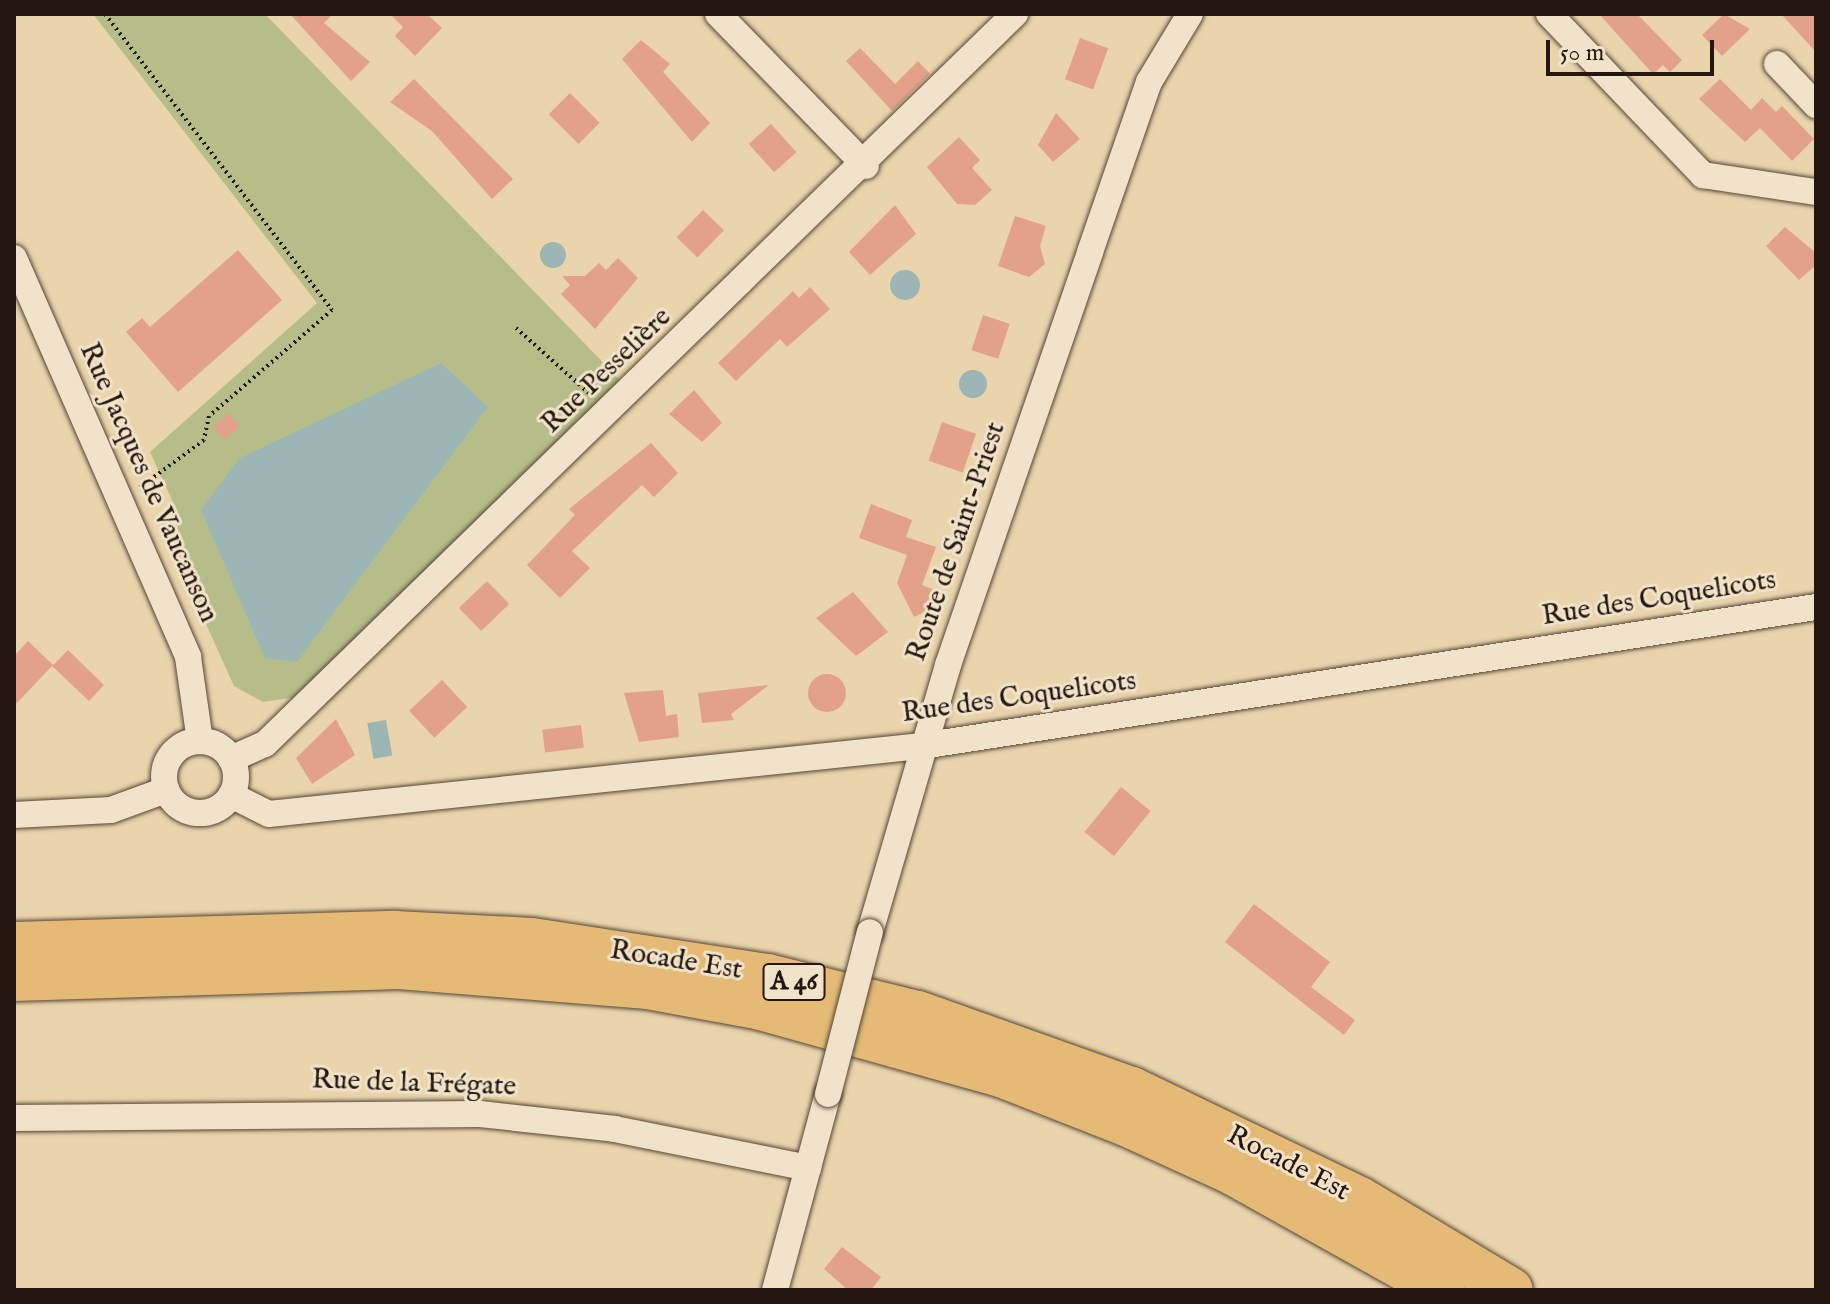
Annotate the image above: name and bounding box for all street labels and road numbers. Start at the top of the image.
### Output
street label: Rue Pesselière [535,301,679,441]
street label: Rue Jacques de Vaucanson [71,338,225,628]
street label: Route de Saint-Priest [900,418,1014,666]
street label: Rue des Coquelicots [1540,564,1778,634]
street label: Rue des Coquelicots [900,665,1138,731]
street label: Rocade Est [608,934,744,988]
road number: A 46 [762,960,826,1004]
street label: Rue de la Frégate [311,1064,517,1104]
street label: Rocade Est [1221,1119,1355,1209]

